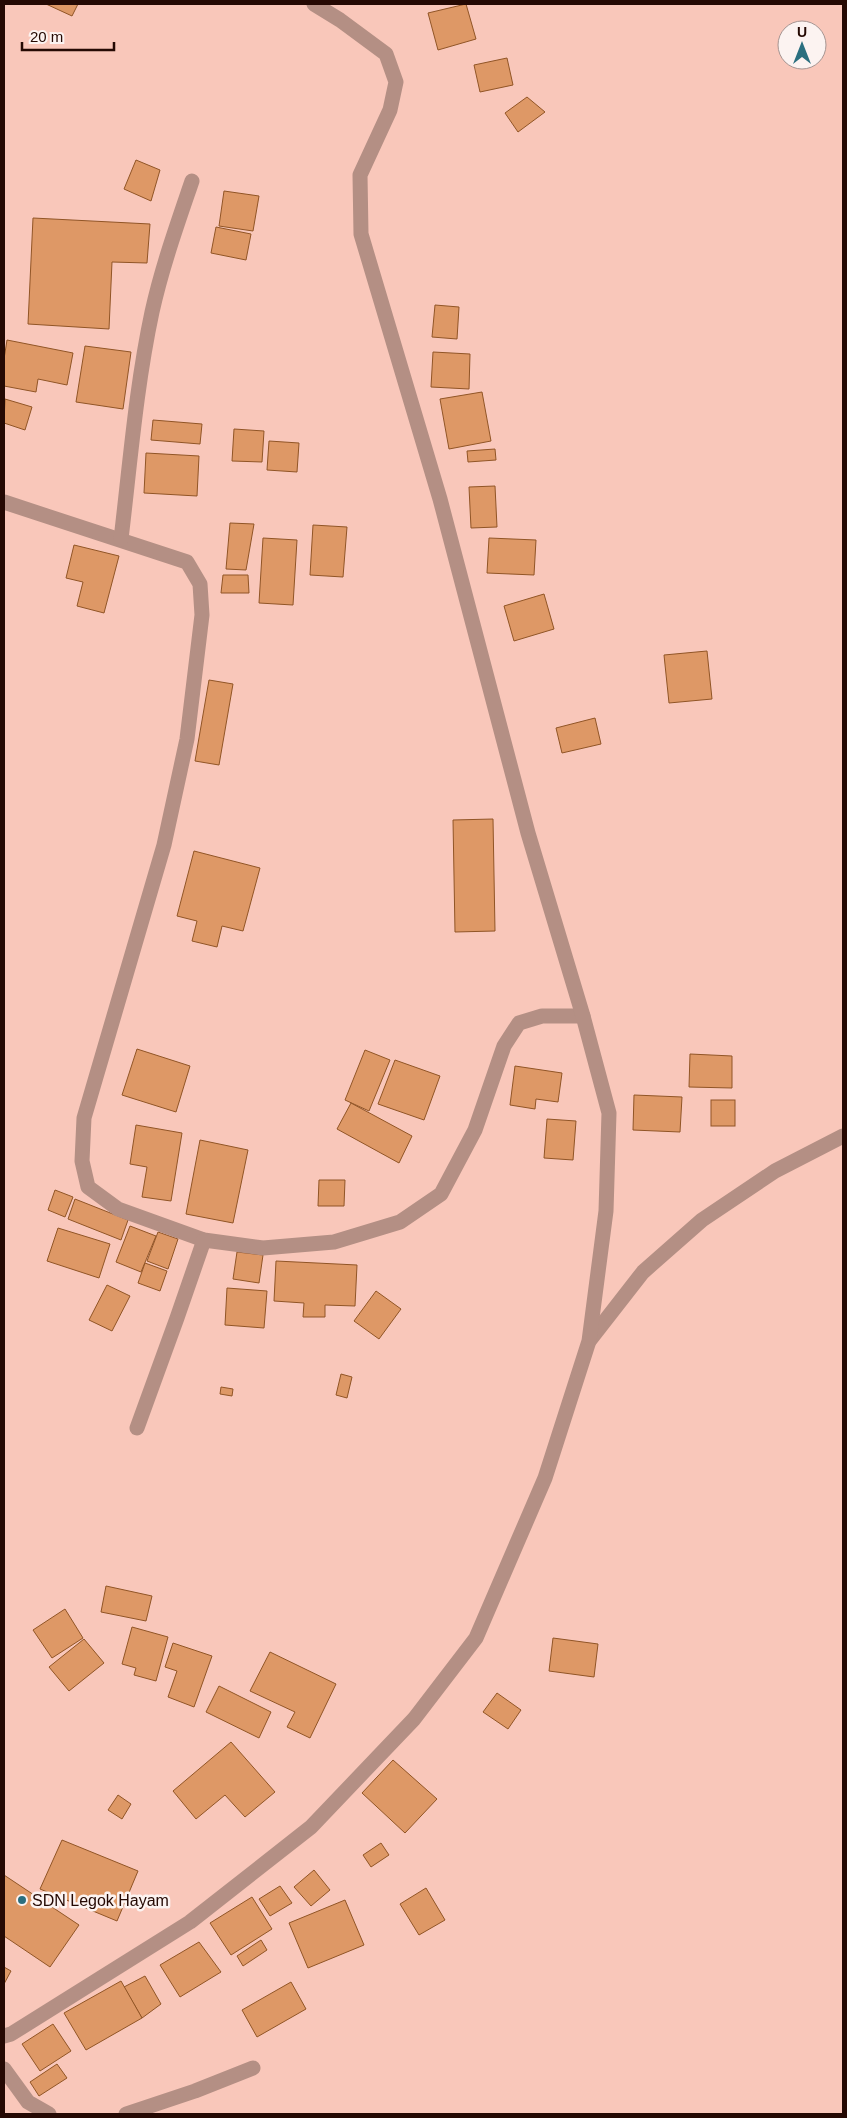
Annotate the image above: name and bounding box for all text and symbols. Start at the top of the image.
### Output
scale bar [22,20,115,52]
north arrow [777,20,827,70]
text: U [797,24,807,40]
text: 20 m [30,28,63,45]
place label: SDN Legok Hayam [32,1892,169,1909]
marker: SDN Legok Hayam [16,1894,28,1906]

